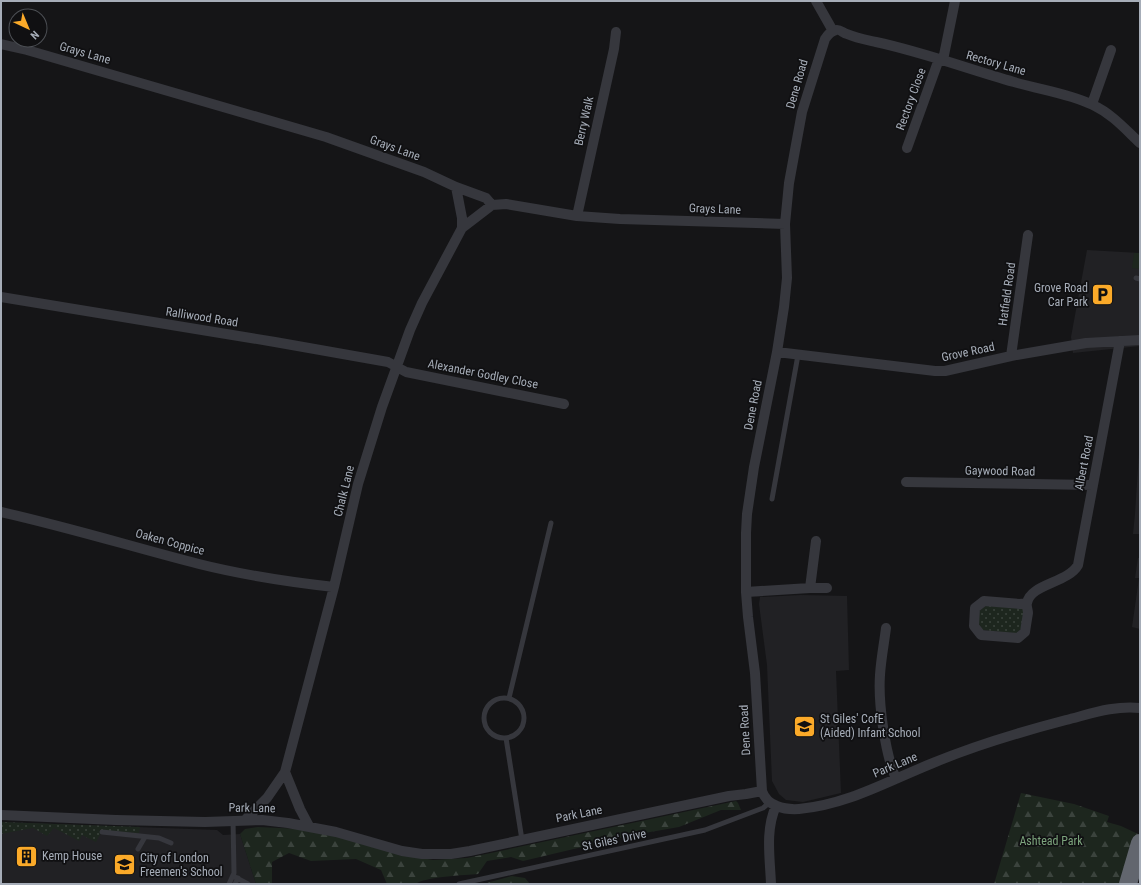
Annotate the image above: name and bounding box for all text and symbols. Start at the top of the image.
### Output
north arrow [8,8,48,48]
text: N [27,28,42,42]
street label: Grays Lane [58,39,112,67]
street label: Rectory Lane [965,48,1028,78]
street label: Dene Road [783,58,811,110]
street label: Rectory Close [893,66,929,132]
street label: Berry Walk [572,94,597,147]
street label: Grays Lane [368,132,422,164]
street label: Grays Lane [689,201,742,217]
street label: Hatfield Road [996,261,1018,327]
place label: Grove Road Car Park [1034,281,1089,309]
parking icon: Grove Road Car Park [1090,282,1116,308]
street label: Ralliwood Road [165,304,239,330]
street label: Grove Road [940,340,996,364]
street label: Alexander Godley Close [427,356,540,392]
street label: Dene Road [741,379,765,431]
street label: Albert Road [1072,434,1096,492]
street label: Gaywood Road [965,463,1035,479]
street label: Chalk Lane [331,464,357,518]
street label: Oaken Coppice [134,526,206,558]
street label: Dene Road [737,704,753,756]
place label: St Giles' CofE (Aided) Infant School [820,712,920,740]
school or university icon: St Giles' CofE (Aided) Infant School [791,713,817,739]
street label: Park Lane [871,749,920,781]
street label: Park Lane [228,801,276,815]
street label: Park Lane [555,803,604,825]
street label: St Giles' Drive [581,826,648,854]
park label: Ashtead Park [1019,834,1083,848]
building icon: Kemp House [13,843,39,869]
place label: Kemp House [42,849,102,863]
place label: City of London Freemen's School [140,851,223,879]
school or university icon: City of London Freemen's School [112,852,138,878]

